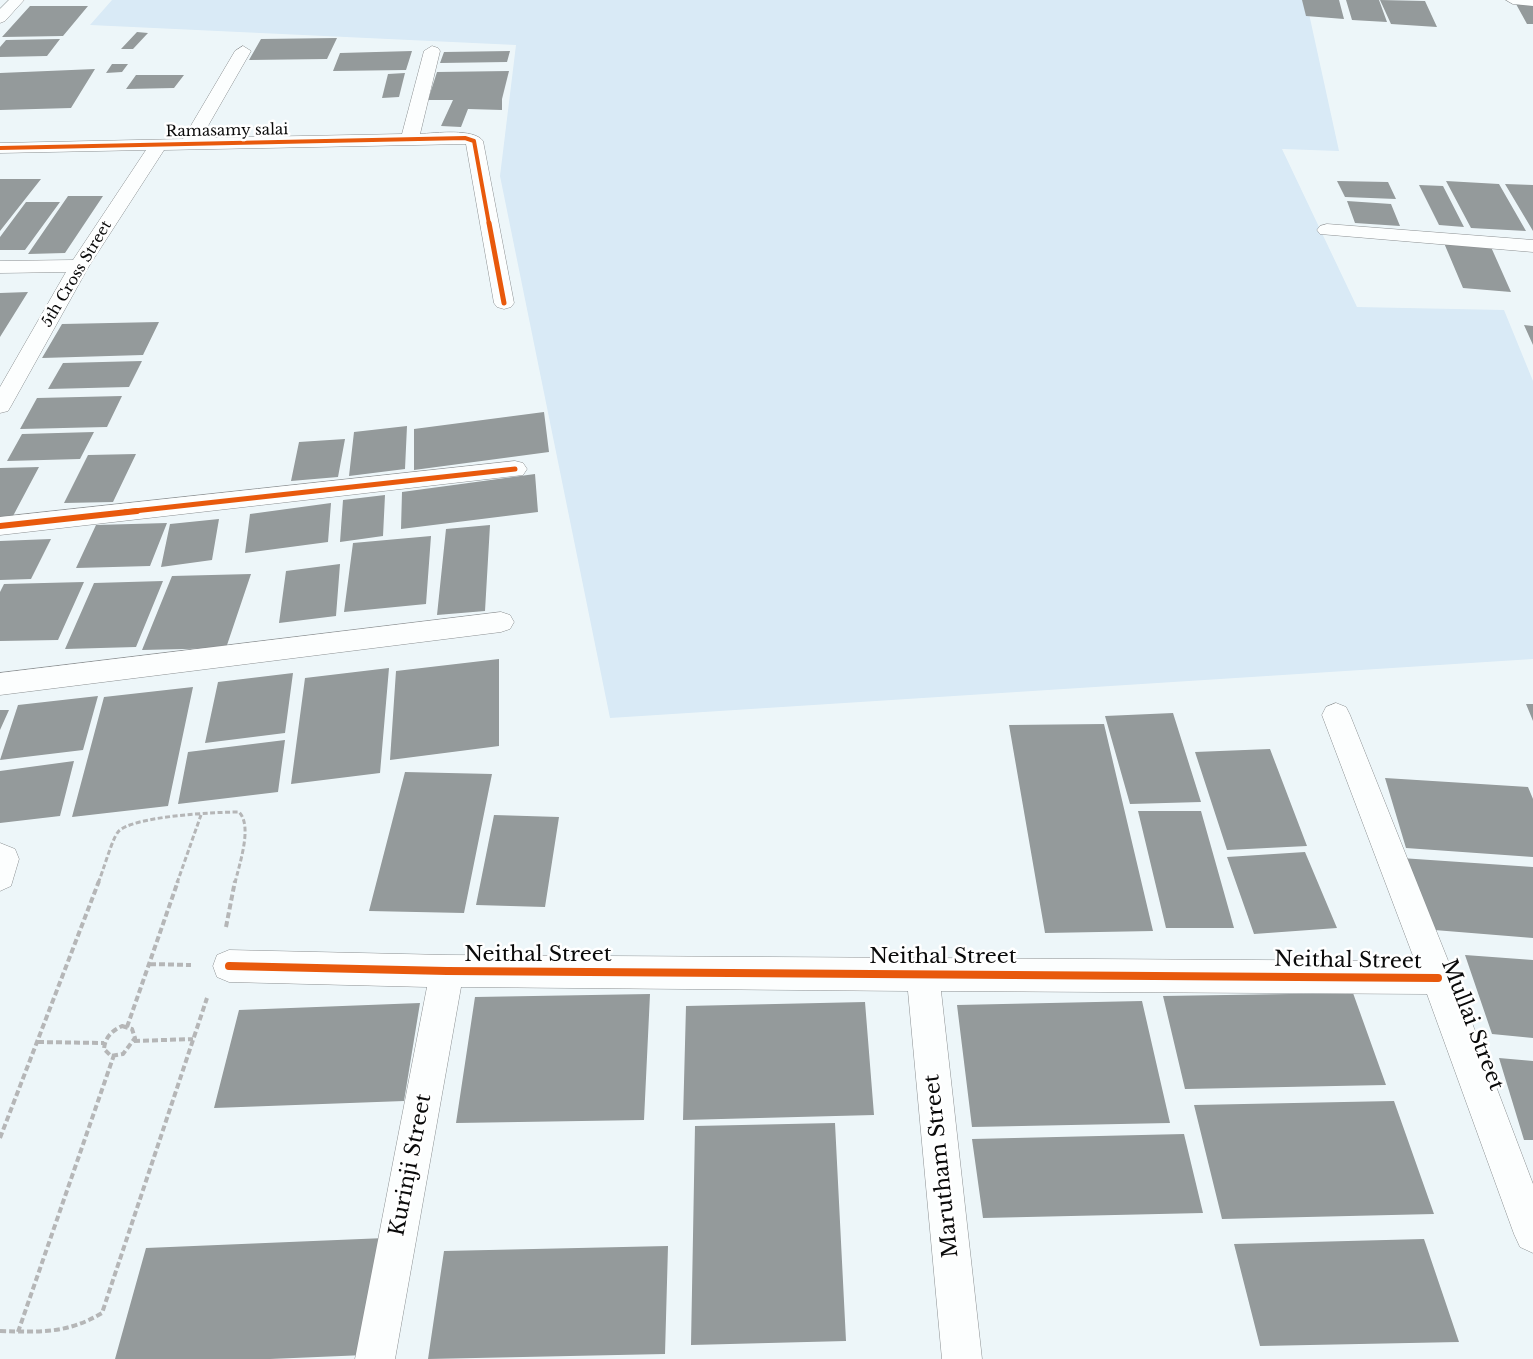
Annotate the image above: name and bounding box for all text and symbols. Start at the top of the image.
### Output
street label: Ramasamy salai [165,121,289,141]
street label: 5th Cross Street [38,218,116,330]
street label: Neithal Street [464,942,612,968]
street label: Neithal Street [869,944,1017,970]
street label: Neithal Street [1274,947,1422,975]
street label: Mullai Street [1435,956,1509,1094]
street label: Marutham Street [920,1073,964,1259]
street label: Kurinji Street [385,1092,437,1238]

